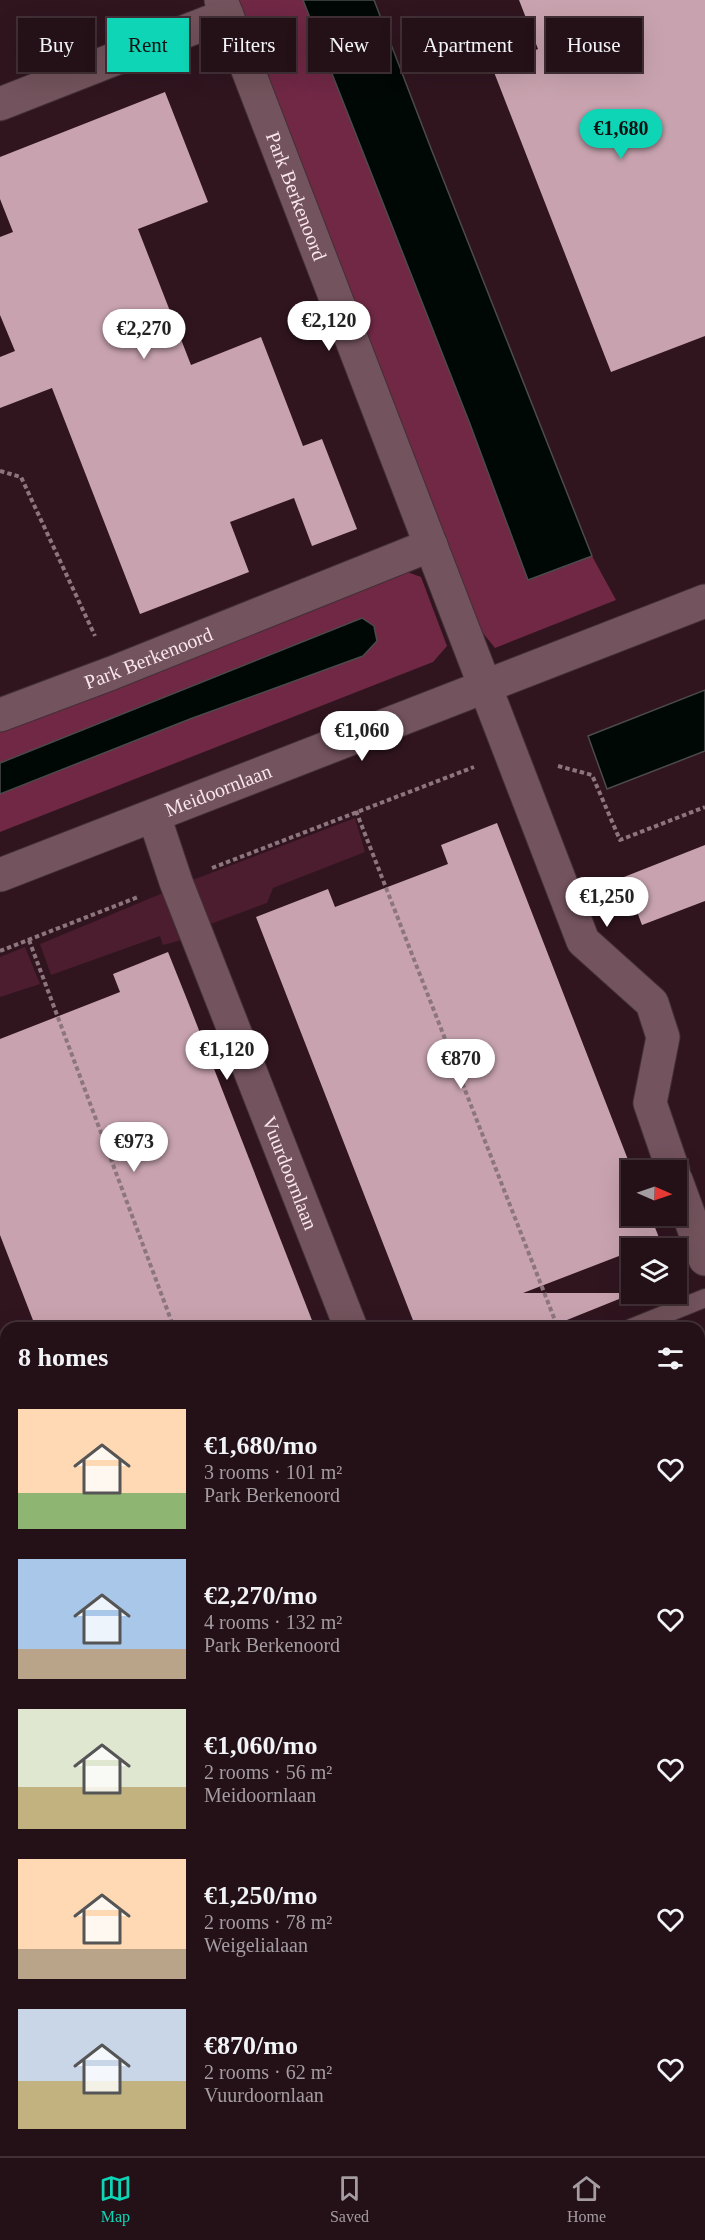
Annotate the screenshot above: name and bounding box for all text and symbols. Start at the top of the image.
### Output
chip: Buy [18,18,95,72]
chip: Rent [107,18,189,72]
chip: Filters [201,18,296,72]
chip: New [308,18,390,72]
chip: Apartment [402,18,534,72]
chip: House [546,18,642,72]
pin: €1,680 [572,109,670,160]
text: €1,680 [594,117,649,139]
street label: Park Berkenoord [262,129,331,263]
pin: €2,120 [280,301,378,352]
pin: €2,270 [95,309,193,360]
text: €2,120 [302,309,357,331]
text: €2,270 [117,317,172,339]
street label: Park Berkenoord [81,623,216,693]
pin: €1,060 [313,711,411,762]
text: €1,060 [335,719,390,741]
street label: Meidoornlaan [162,760,274,821]
pin: €1,250 [558,877,656,928]
text: €1,250 [580,885,635,907]
pin: €1,120 [178,1030,276,1081]
text: €1,120 [200,1038,255,1060]
pin: €870 [425,1039,497,1090]
text: €870 [441,1047,481,1069]
street label: Vuurdoornlaan [258,1113,322,1233]
pin: €973 [98,1122,170,1173]
text: €973 [114,1130,154,1152]
north arrow [621,1160,687,1226]
map controls [621,1160,687,1304]
button: layers [621,1238,687,1304]
icon: filters [654,1342,687,1375]
text: 8 homes [18,1343,108,1372]
text: €1,680/mo [204,1431,317,1460]
icon: home [66,1433,138,1505]
icon: heart [654,1453,687,1486]
text: 3 rooms · 101 m² [204,1461,342,1483]
text: Park Berkenoord [204,1484,340,1506]
text: €2,270/mo [204,1581,317,1610]
icon: home [66,1583,138,1655]
icon: heart [654,1603,687,1636]
text: 4 rooms · 132 m² [204,1611,342,1633]
text: Park Berkenoord [204,1634,340,1656]
text: €1,060/mo [204,1731,317,1760]
icon: home [66,1733,138,1805]
icon: heart [654,1753,687,1786]
text: 2 rooms · 56 m² [204,1761,332,1783]
text: Meidoornlaan [204,1784,316,1806]
text: €1,250/mo [204,1881,317,1910]
icon: home [66,1883,138,1955]
icon: heart [654,1903,687,1936]
text: 2 rooms · 78 m² [204,1911,332,1933]
text: Weigelialaan [204,1934,308,1956]
text: €870/mo [204,2031,298,2060]
icon: home [66,2033,138,2105]
icon: heart [654,2053,687,2086]
text: 2 rooms · 62 m² [204,2061,332,2083]
text: Vuurdoornlaan [204,2084,324,2106]
tab: Map [99,2172,132,2226]
tab: Saved [330,2172,369,2226]
tab: Home [567,2172,606,2226]

